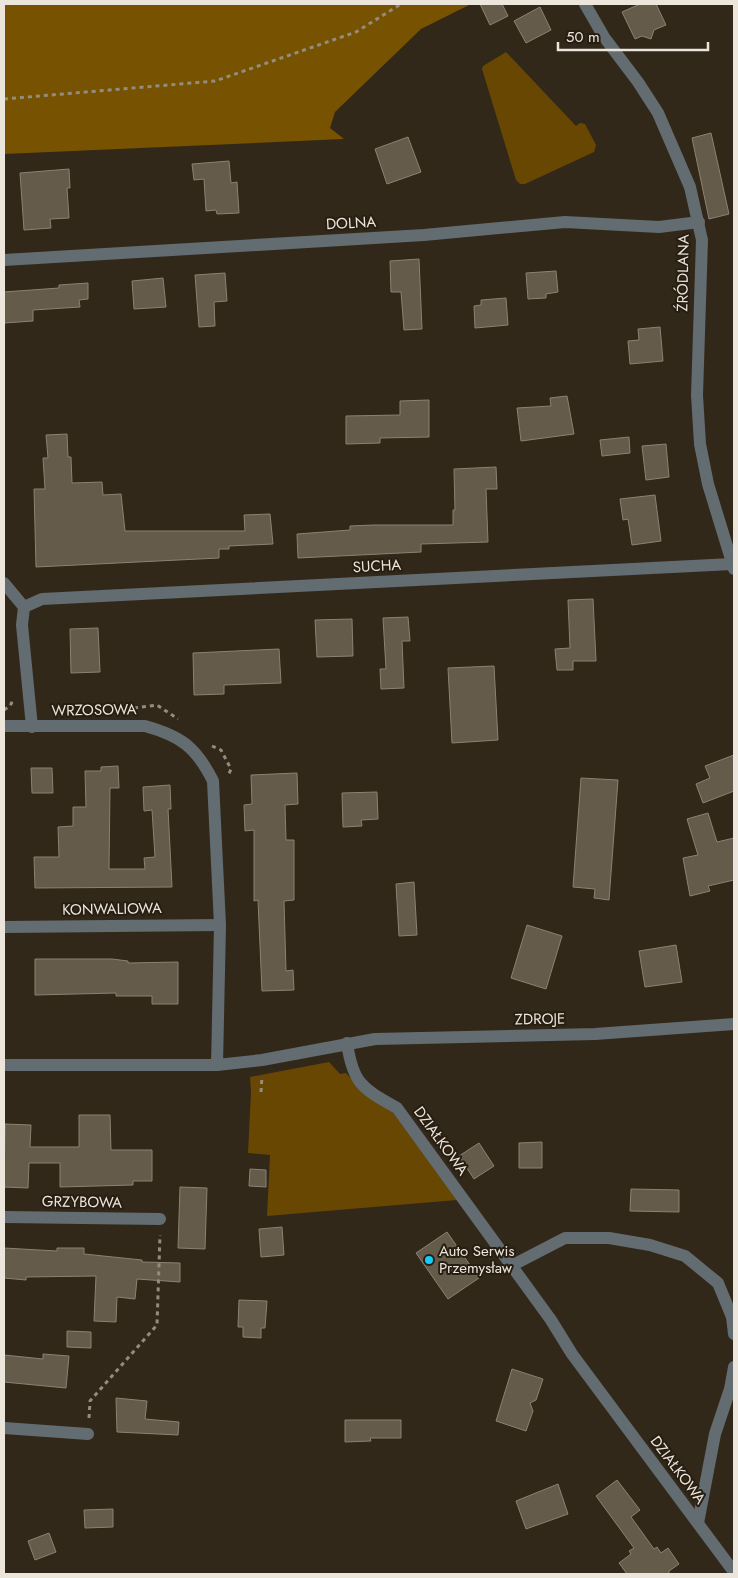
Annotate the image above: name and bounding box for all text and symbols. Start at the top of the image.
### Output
scale bar [558,20,708,52]
text: 50 m [566,26,600,48]
street label: DOLNA [325,211,377,235]
street label: ŹRÓDLANA [671,234,695,312]
street label: SUCHA [352,554,402,578]
street label: WRZOSOWA [51,698,137,722]
street label: KONWALIOWA [62,897,162,921]
street label: ZDROJE [515,1008,565,1030]
street label: DZIAŁKOWA [408,1102,474,1180]
street label: GRZYBOWA [42,1190,122,1214]
place label: Auto Serwis Przemysław [439,1240,514,1279]
marker: Auto Serwis Przemysław [423,1254,435,1266]
street label: DZIAŁKOWA [645,1431,711,1509]

